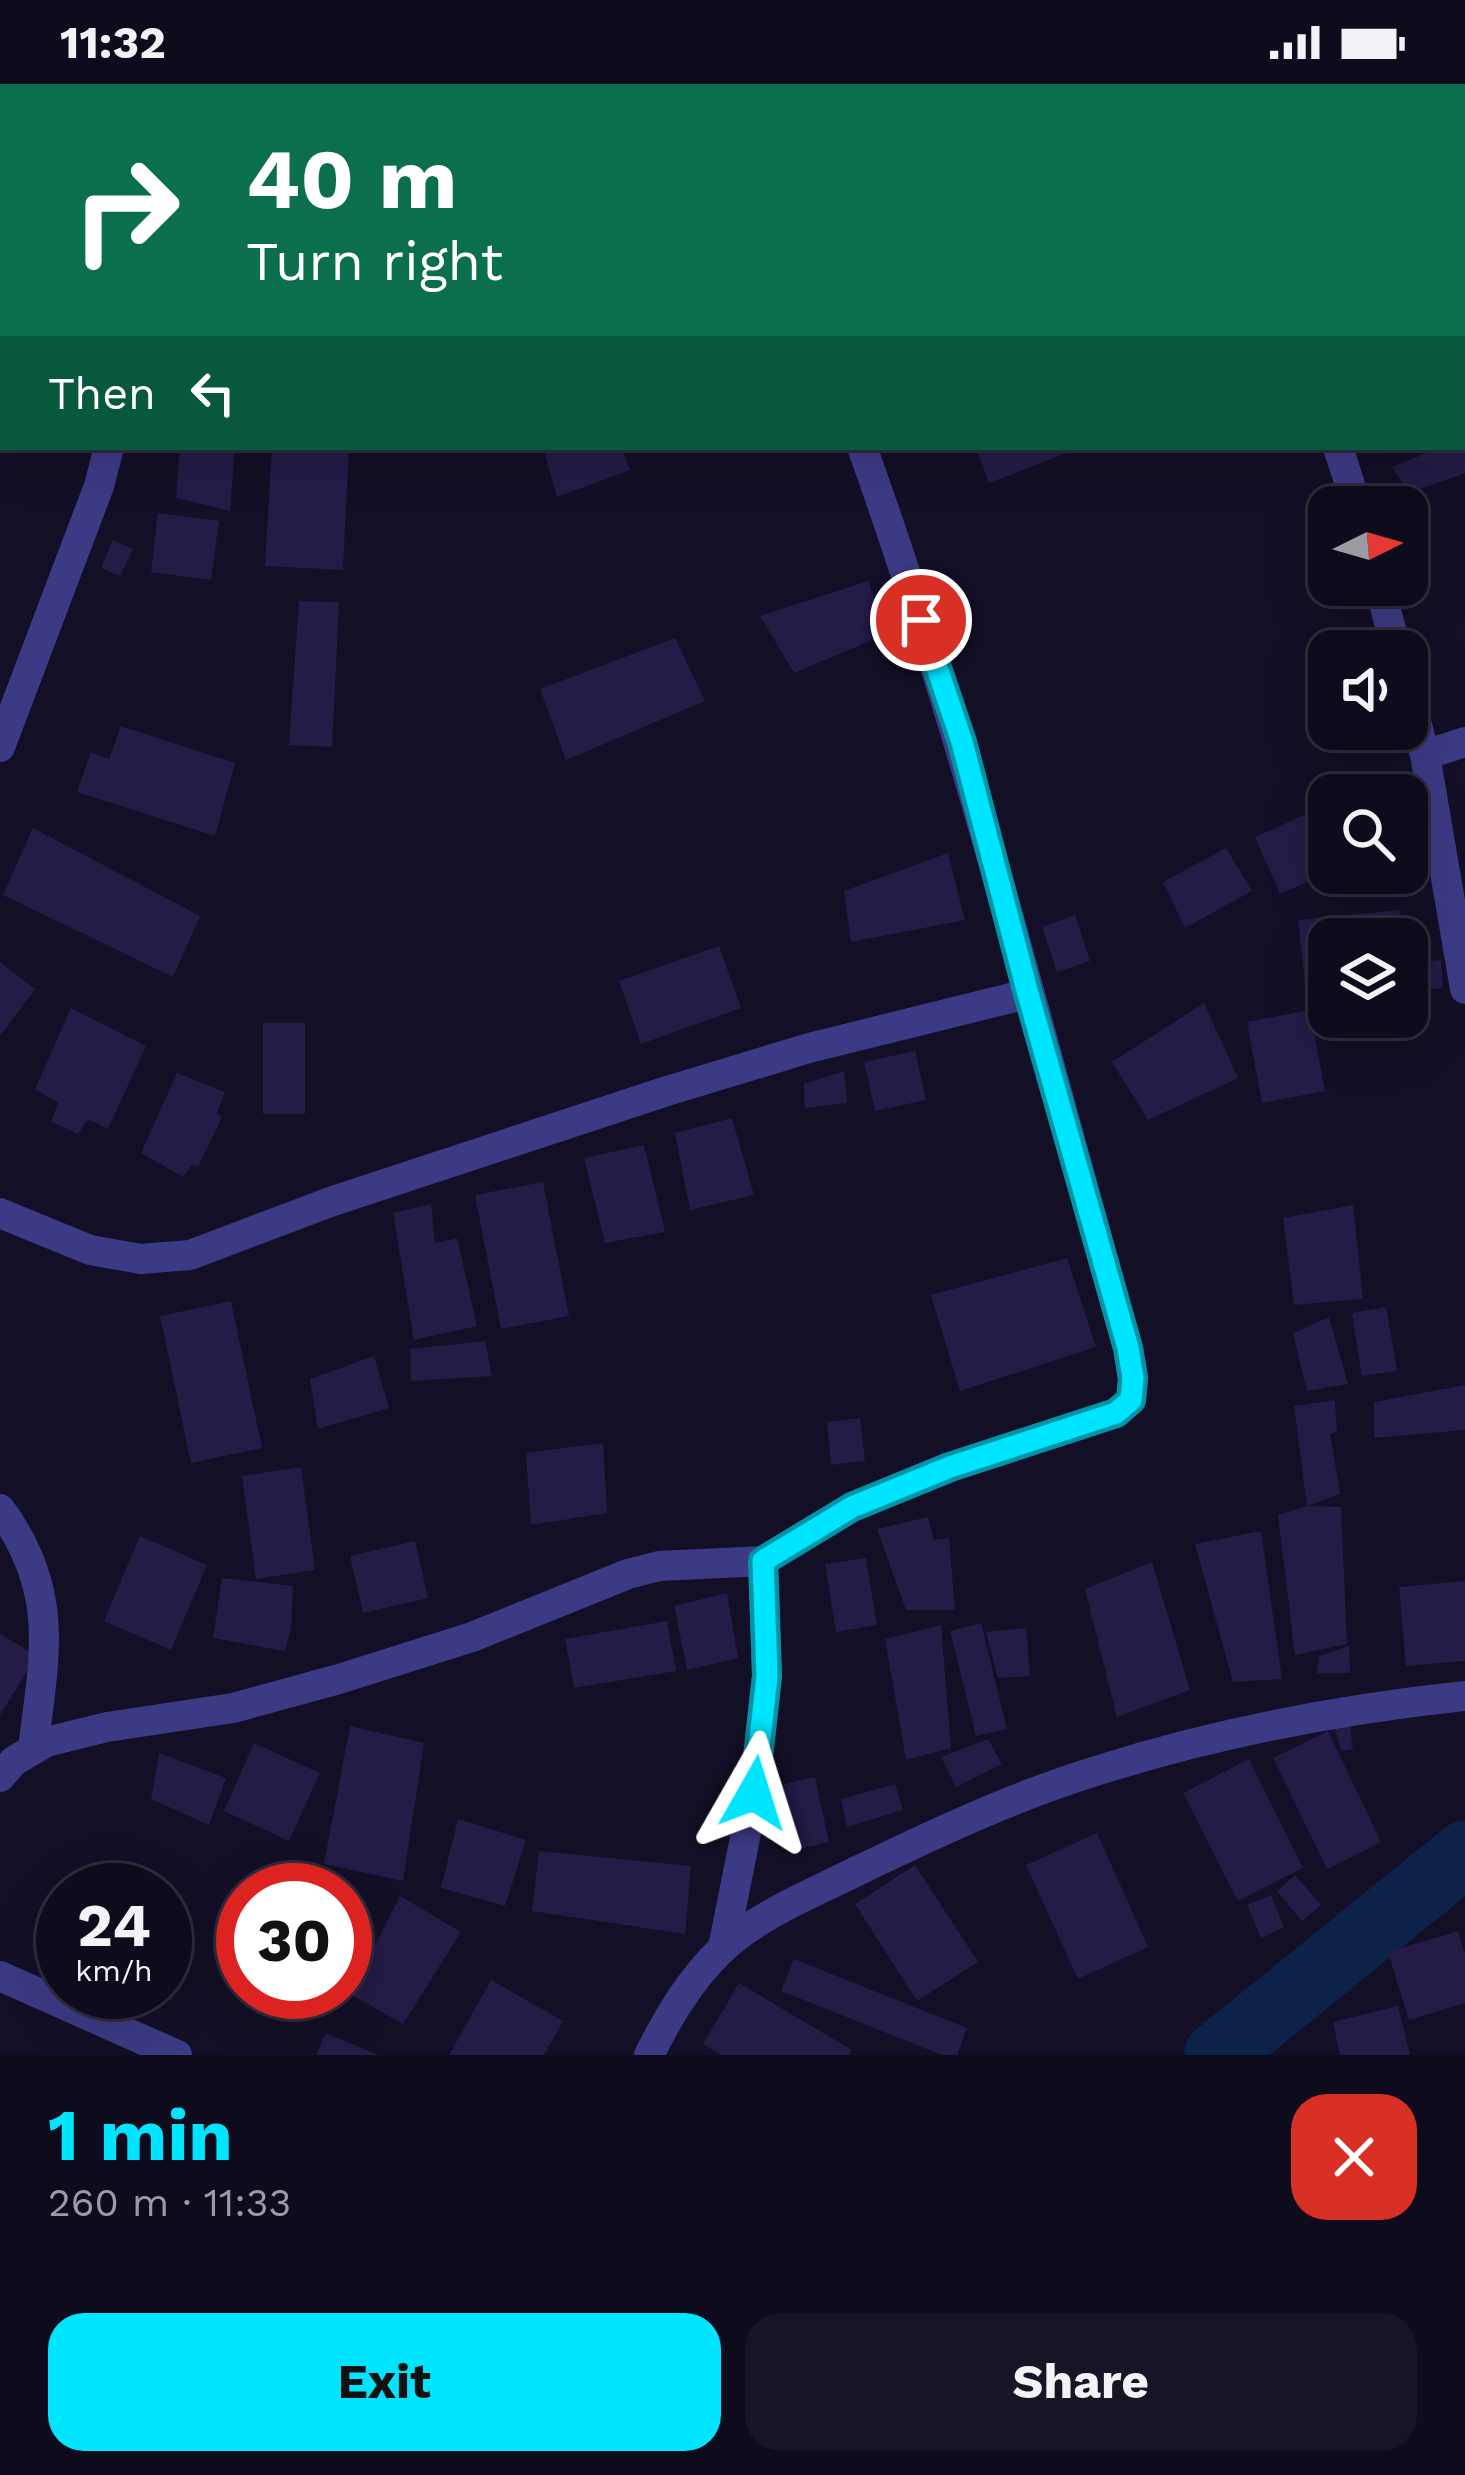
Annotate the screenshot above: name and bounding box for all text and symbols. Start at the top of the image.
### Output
text: 11:32 [60,16,166,69]
text: 40 m [246,130,457,228]
icon: right [48,132,204,288]
text: Turn right [246,230,503,293]
icon: left [180,360,246,426]
text: Then [48,367,156,420]
north arrow [1308,486,1428,606]
map controls [1308,486,1428,1038]
pin [870,569,972,671]
icon: arrive [888,587,954,653]
button: sound [1308,630,1428,750]
button: search [1308,774,1428,894]
button: layers [1308,918,1428,1038]
position arrow [691,1730,817,1856]
speed limit sign: 30 [216,1863,372,2019]
text: 24 [77,1890,151,1961]
text: km/h [75,1953,153,1988]
text: 1 min [48,2093,233,2177]
button: close [1291,2094,1417,2220]
text: 260 m · 11:33 [48,2180,291,2225]
button: Exit [48,2313,721,2451]
button: Share [745,2313,1417,2451]

